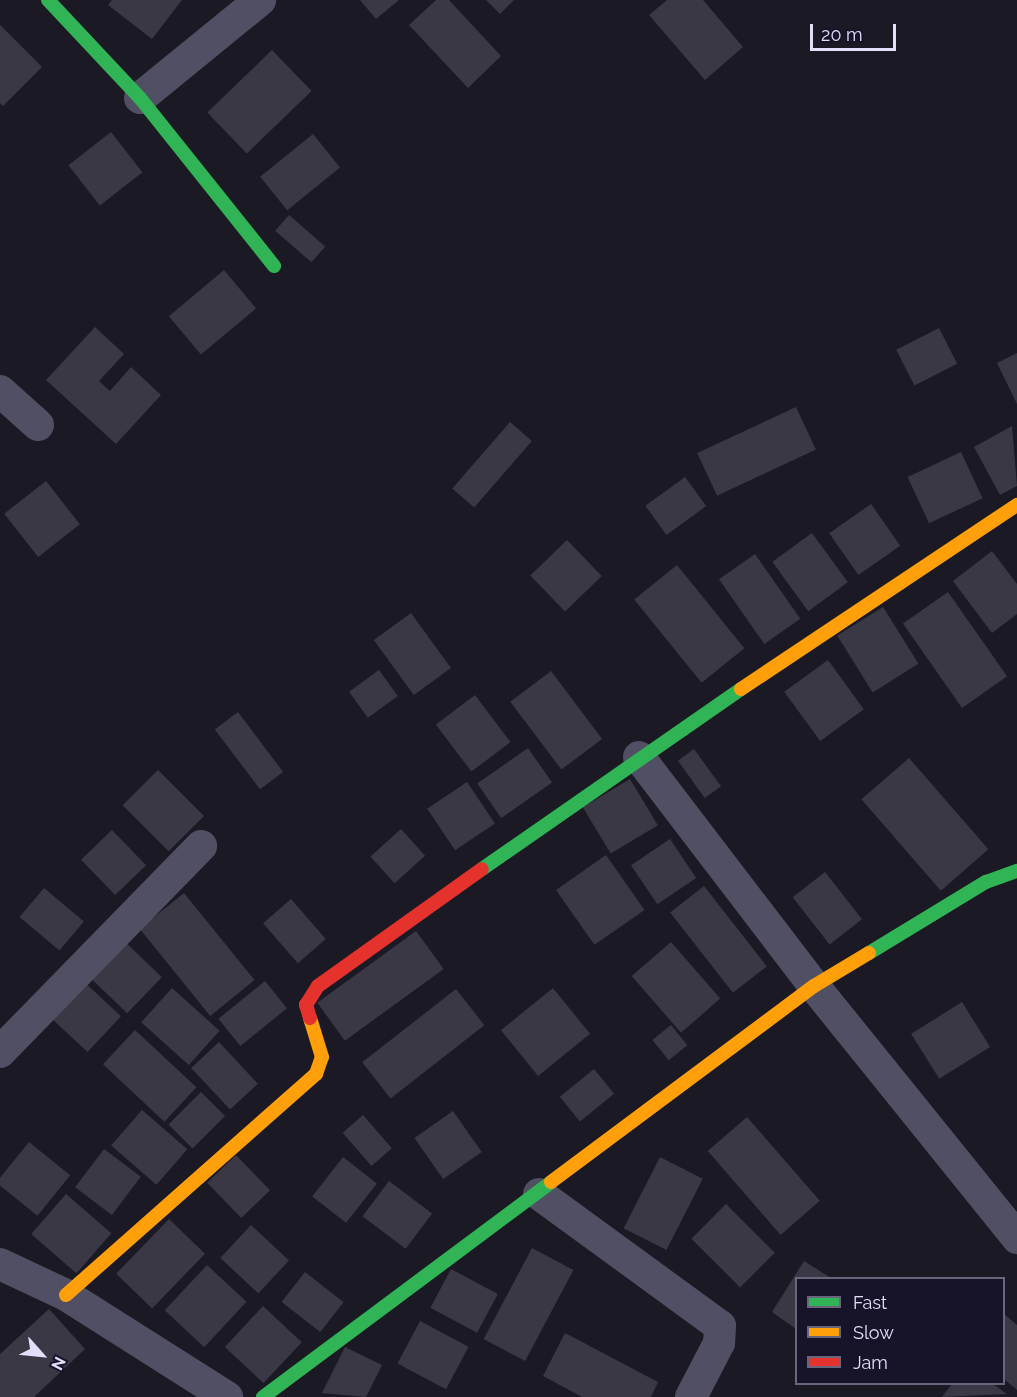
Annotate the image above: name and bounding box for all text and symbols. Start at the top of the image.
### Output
scale bar [813,12,898,50]
text: 20 m [821,24,863,45]
legend [795,1277,1005,1385]
text: Fast [853,1292,887,1313]
text: Slow [853,1322,894,1343]
north arrow [12,1325,72,1385]
text: Jam [853,1352,888,1373]
text: N [47,1354,70,1373]

